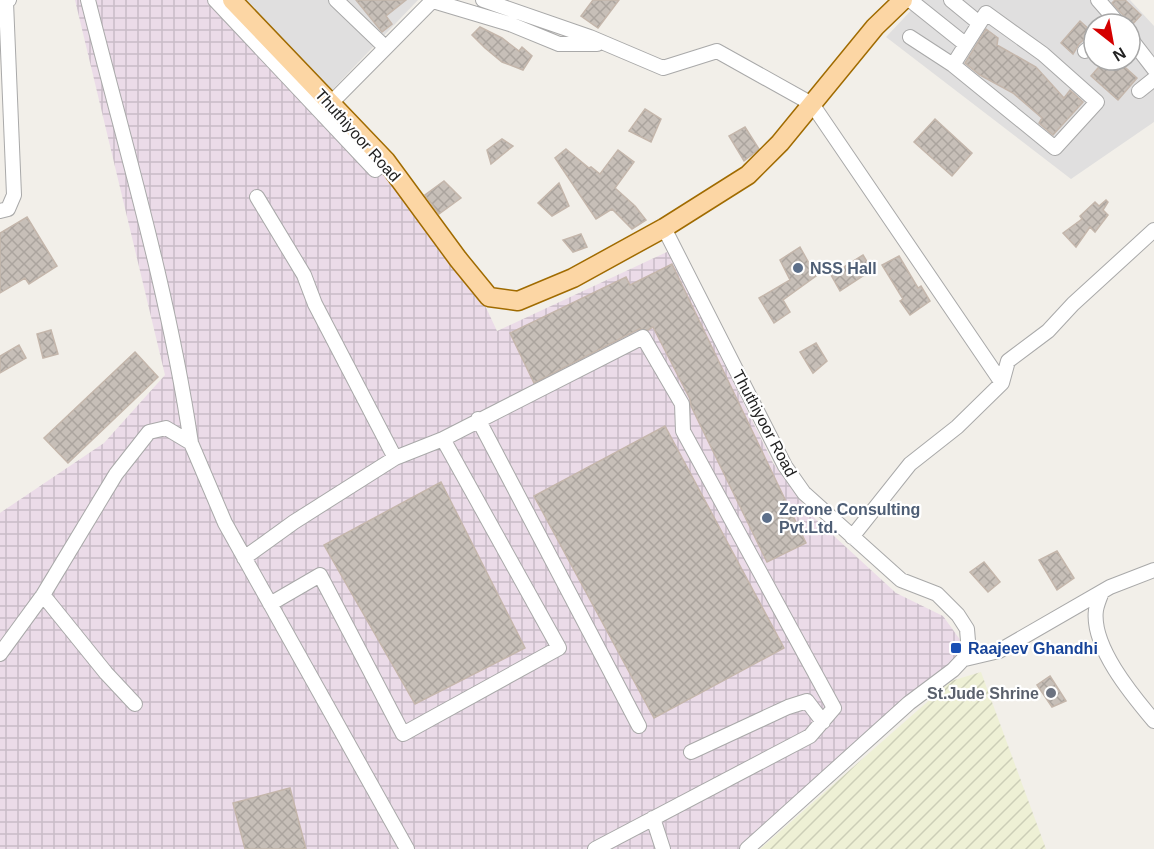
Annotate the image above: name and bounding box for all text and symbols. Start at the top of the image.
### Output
north arrow [1082,12,1142,72]
text: N [1110,44,1129,65]
street label: Thuthiyoor Road [312,86,404,185]
place label: NSS Hall [810,260,877,277]
marker: NSS Hall [791,261,805,275]
street label: Thuthiyoor Road [729,367,800,479]
place label: Zerone Consulting Pvt.Ltd. [779,501,920,536]
marker: Zerone Consulting Pvt.Ltd. [760,511,774,525]
place label: Raajeev Ghandhi [968,640,1098,657]
marker: Raajeev Ghandhi [949,641,963,655]
place label: St.Jude Shrine [927,685,1039,702]
marker: St.Jude Shrine [1044,686,1058,700]

